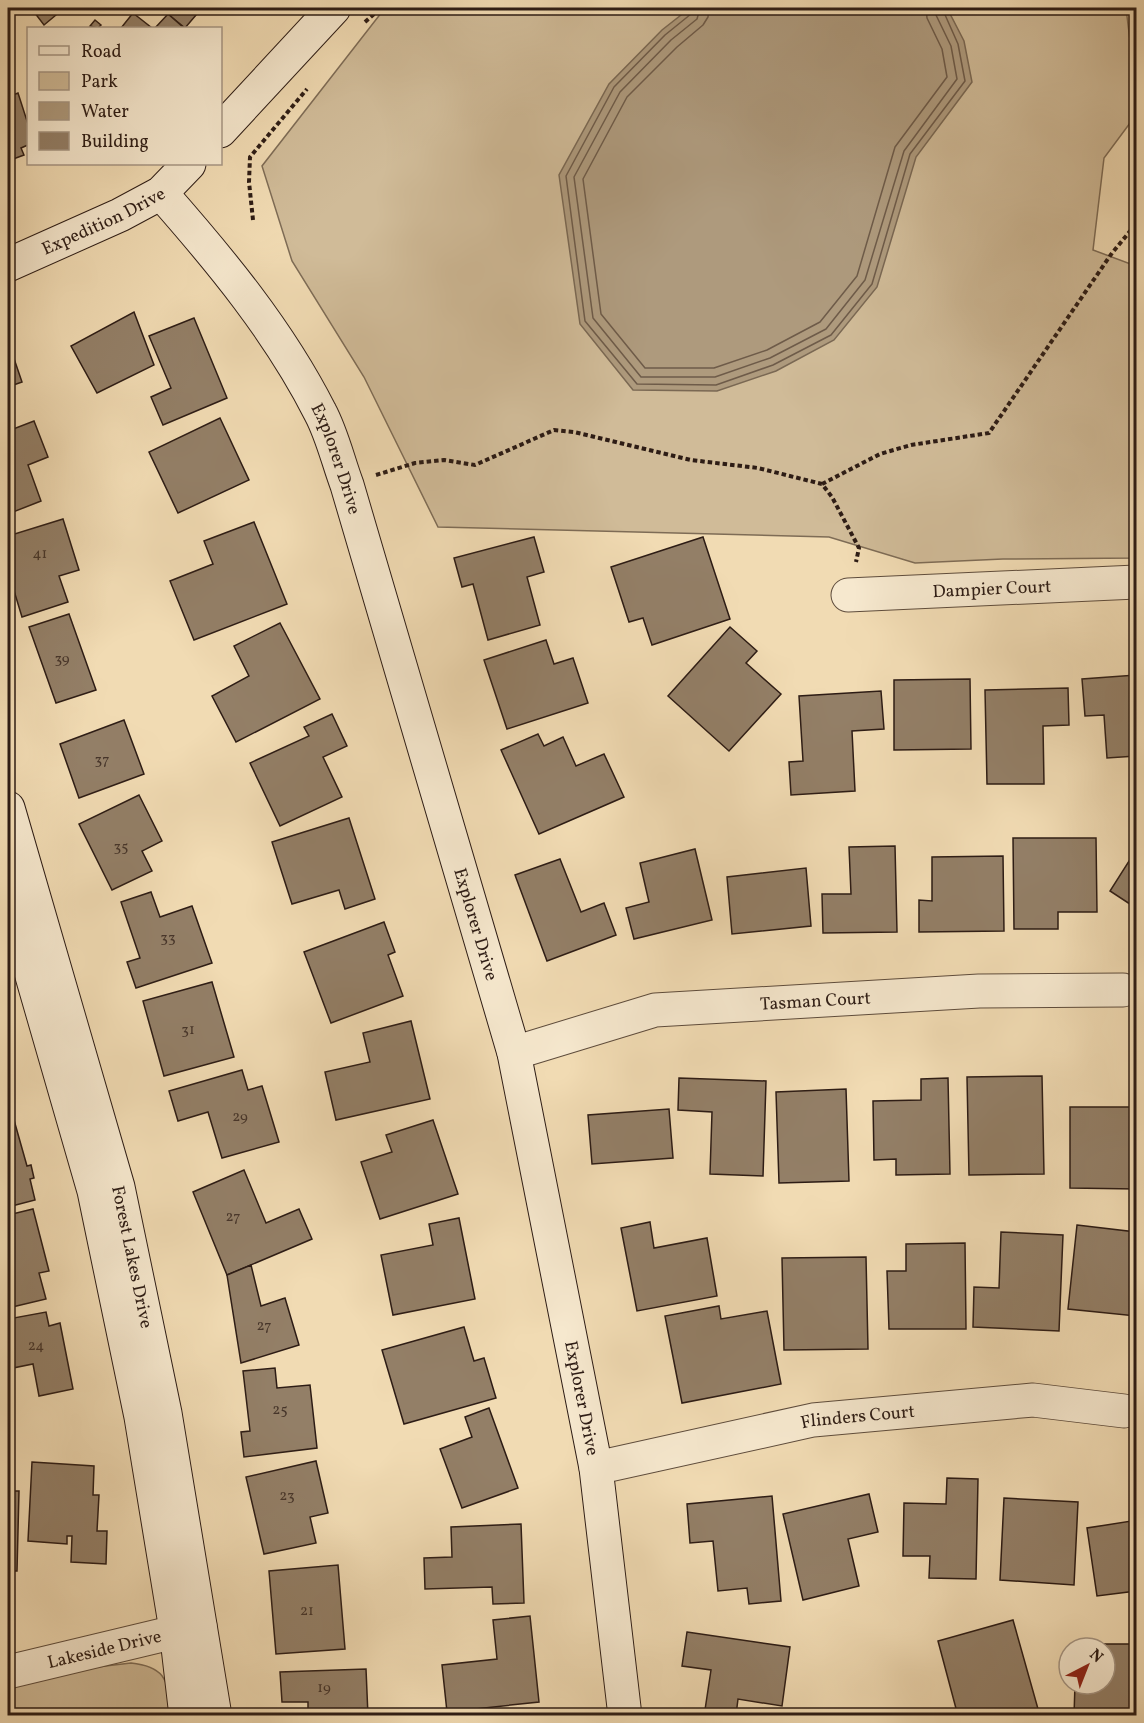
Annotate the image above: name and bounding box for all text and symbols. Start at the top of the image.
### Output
legend [27,27,222,165]
text: Road [81,40,122,65]
text: Park [81,70,118,95]
text: Water [81,100,129,125]
text: Building [81,130,149,155]
street label: Expedition Drive [38,182,170,262]
street label: Explorer Drive [304,399,366,518]
house number: 41 [33,544,47,565]
street label: Dampier Court [932,575,1052,605]
house number: 39 [54,649,70,670]
house number: 37 [95,750,109,771]
house number: 35 [114,837,128,858]
street label: Explorer Drive [446,865,503,984]
house number: 33 [160,928,176,949]
street label: Tasman Court [759,986,871,1018]
house number: 31 [181,1020,195,1041]
house number: 29 [232,1107,248,1128]
street label: Forest Lakes Drive [104,1184,158,1331]
house number: 27 [226,1207,240,1228]
house number: 27 [257,1316,271,1337]
house number: 24 [28,1336,44,1357]
street label: Explorer Drive [557,1339,604,1458]
house number: 25 [272,1400,288,1421]
street label: Flinders Court [798,1400,916,1436]
house number: 23 [279,1486,295,1507]
house number: 21 [300,1601,314,1622]
street label: Lakeside Drive [45,1625,164,1676]
north arrow [1057,1636,1117,1696]
text: N [1084,1644,1108,1669]
house number: 19 [317,1678,331,1699]

